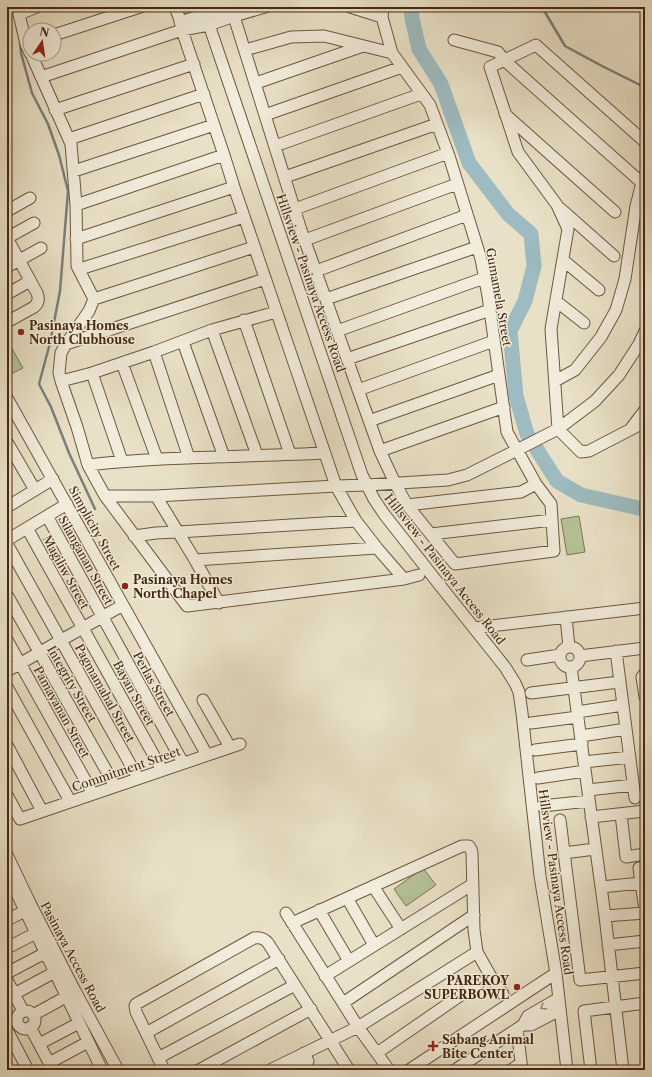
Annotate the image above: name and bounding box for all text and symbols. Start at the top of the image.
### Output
north arrow [22,22,62,62]
text: N [38,24,51,40]
street label: Hillsview - Pasinaya Access Road [273,192,349,375]
street label: Gumamela Street [483,247,515,348]
place label: Pasinaya Homes North Clubhouse [29,318,135,347]
marker: Pasinaya Homes North Clubhouse [16,327,26,337]
street label: Simplicity Street [66,483,125,574]
street label: Hillsview - Pasinaya Access Road [381,491,509,648]
street label: Silanganan Street [55,513,117,608]
street label: Magiliw Street [40,532,93,612]
place label: Pasinaya Homes North Chapel [133,572,233,601]
marker: Pasinaya Homes North Chapel [120,581,130,591]
street label: Pagmamahal Street [72,641,139,745]
street label: Integrity Street [44,643,100,726]
street label: Perlas Street [130,649,178,720]
street label: Bayan Street [110,658,158,729]
street label: Pamayanan Street [31,664,94,761]
street label: Commitment Street [70,743,183,795]
street label: Hillsview - Pasinaya Access Road [536,788,577,977]
street label: Pasinaya Access Road [37,899,109,1015]
place label: PAREKOY SUPERBOWL [424,973,510,1002]
marker: PAREKOY SUPERBOWL [512,982,522,992]
one-way arrow [540,1002,548,1009]
place label: Sabang Animal Bite Center [442,1032,534,1061]
marker: Sabang Animal Bite Center [427,1040,439,1052]

